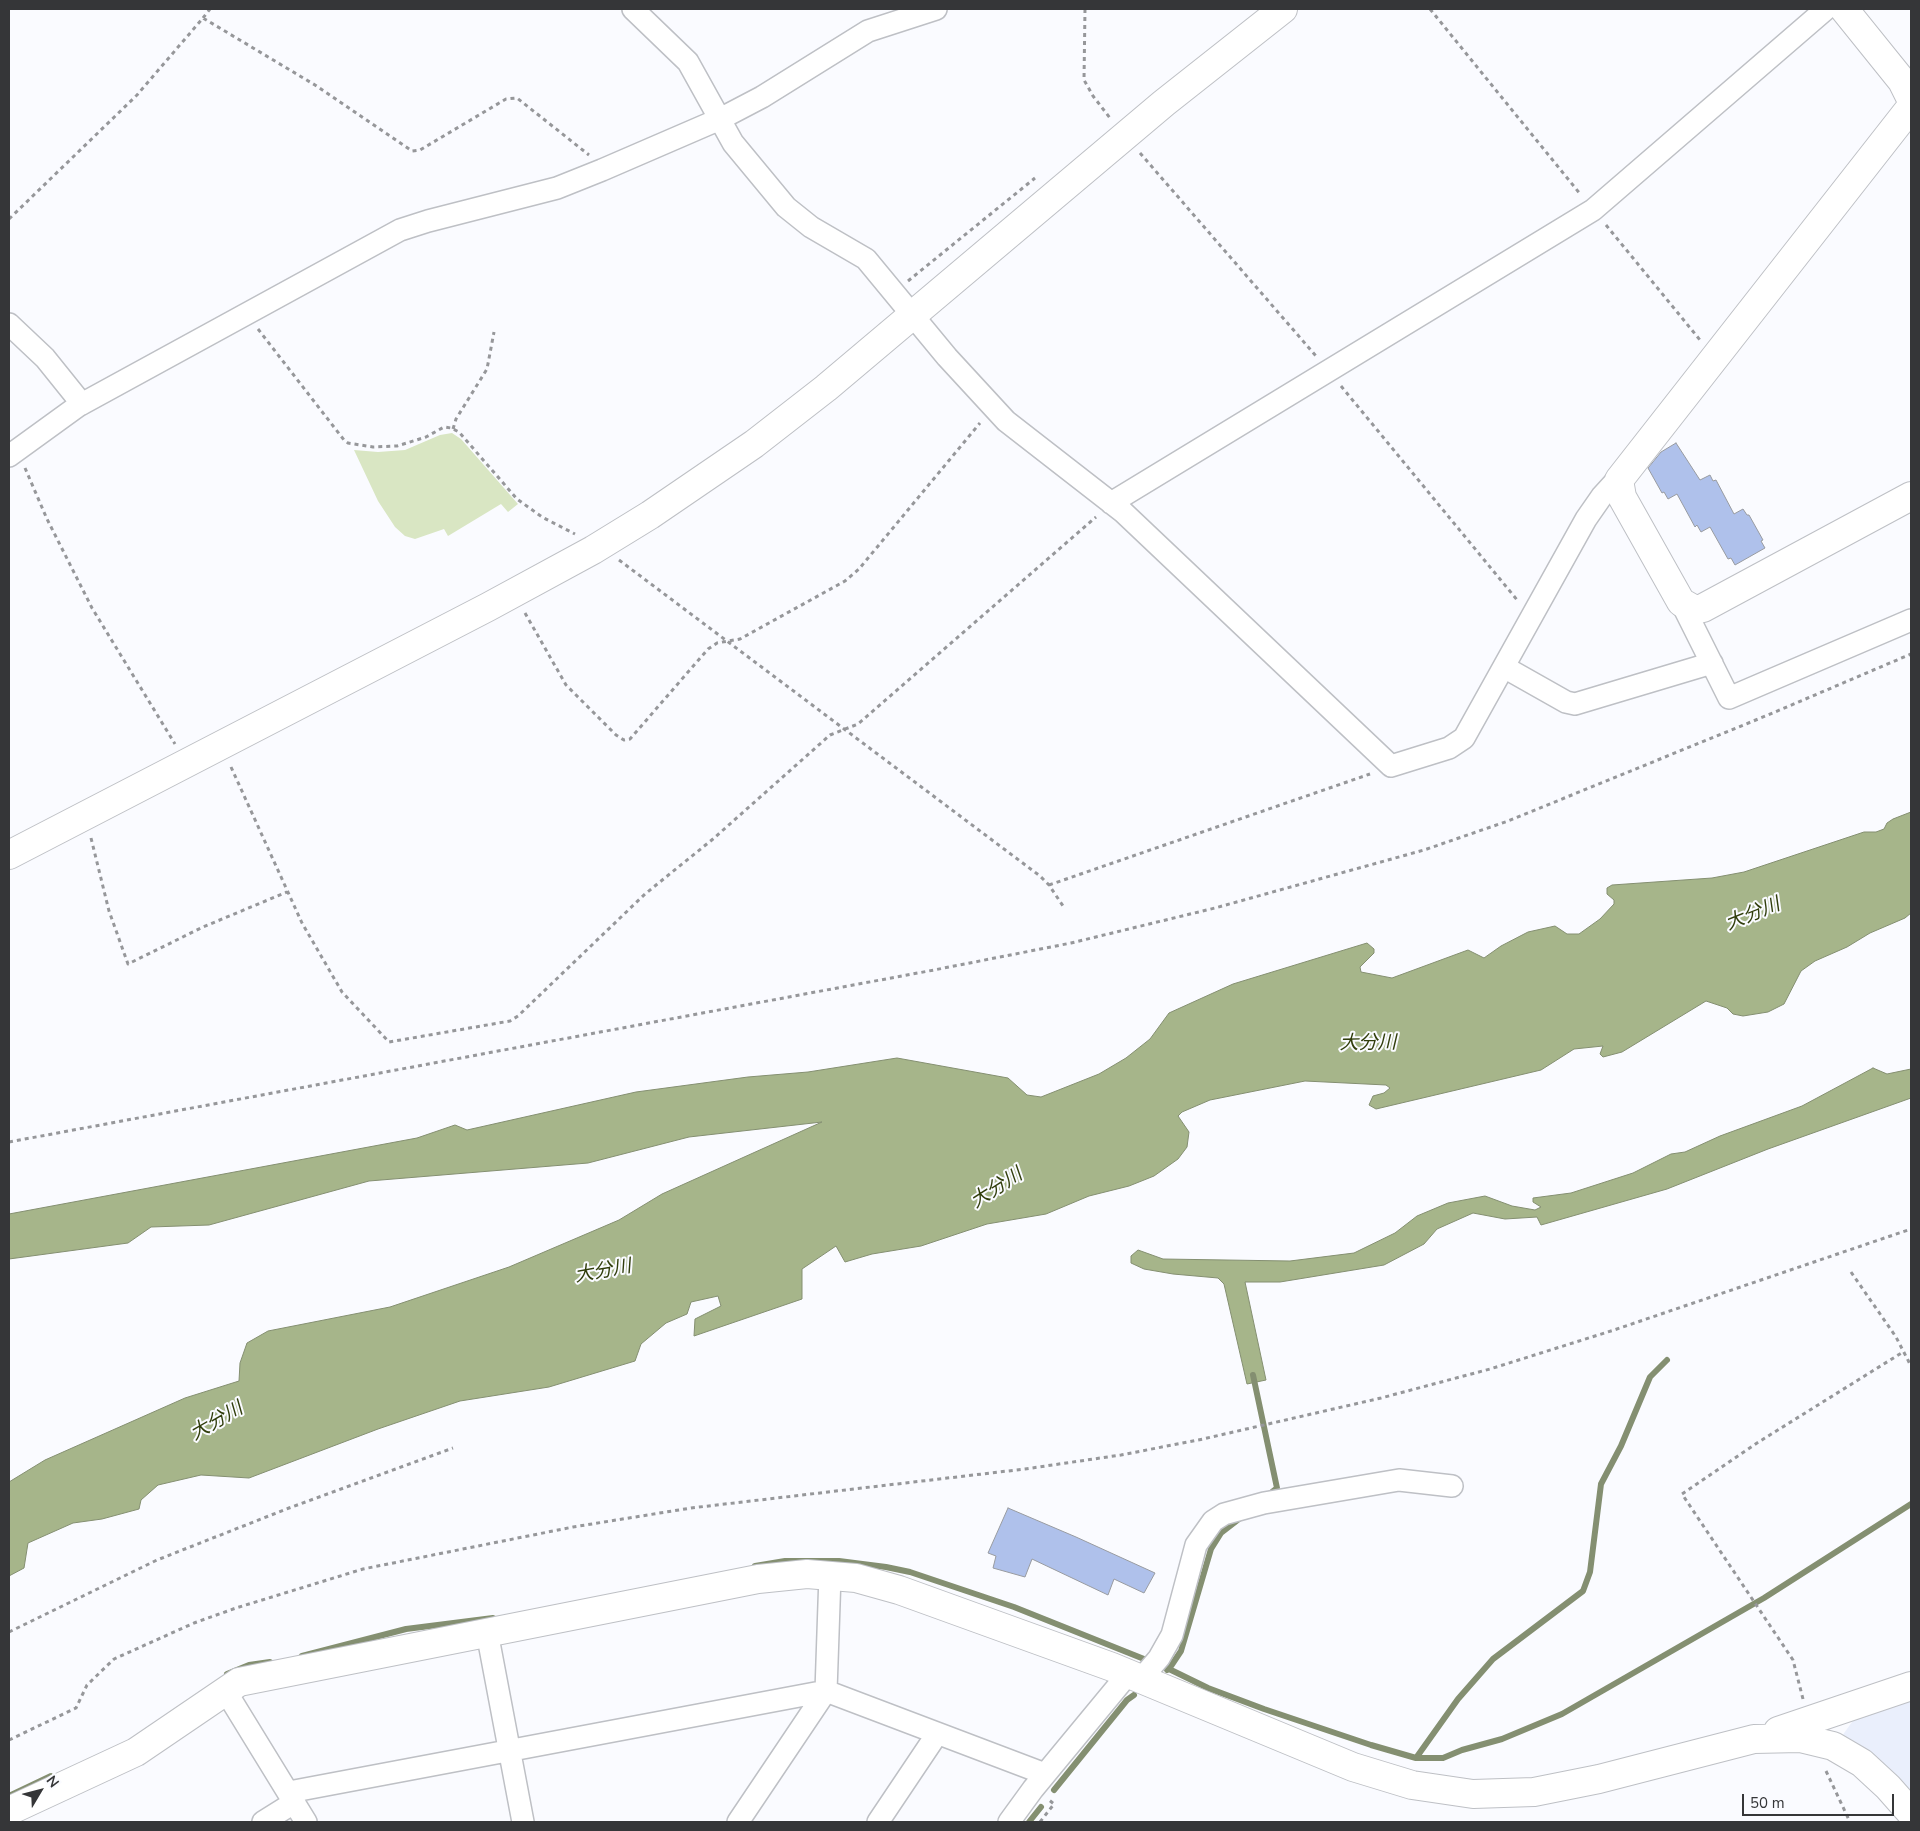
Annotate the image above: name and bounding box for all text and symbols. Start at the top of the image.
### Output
water label: 大分川 [1722,894,1784,936]
water label: 大分川 [1339,1032,1397,1056]
water label: 大分川 [967,1164,1027,1214]
water label: 大分川 [573,1256,633,1288]
water label: 大分川 [187,1398,247,1446]
north arrow [15,1766,65,1816]
text: N [42,1772,63,1792]
scale bar [1745,1784,1898,1816]
text: 50 m [1750,1793,1785,1813]

